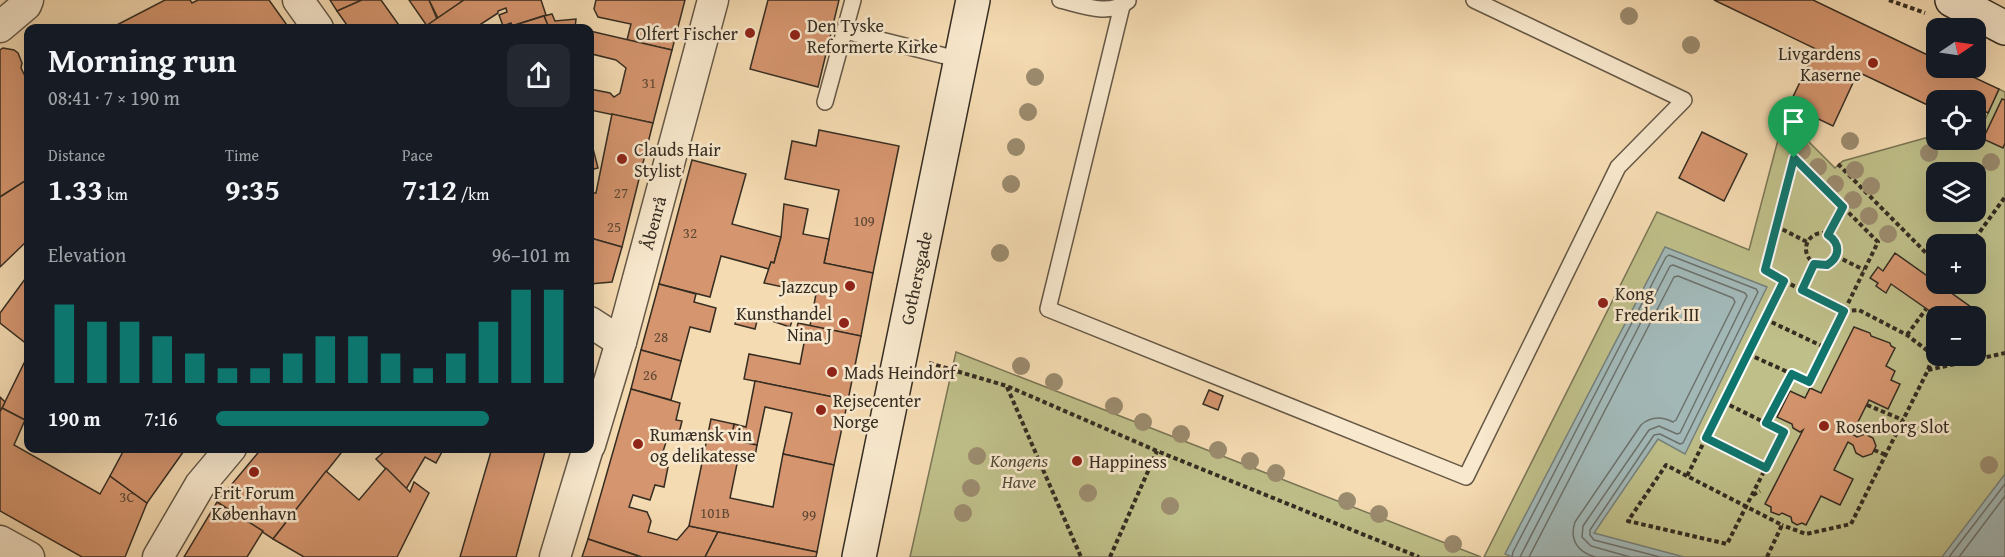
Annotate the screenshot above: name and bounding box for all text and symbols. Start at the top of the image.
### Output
place label: Den Tyske Reformerte Kirke [807,12,938,60]
north arrow [1926,18,1986,78]
map controls [1926,18,1986,366]
place label: Olfert Fischer [635,20,739,47]
marker: Olfert Fischer [743,26,757,40]
marker: Den Tyske Reformerte Kirke [788,28,802,42]
text: Morning run [48,36,237,84]
place label: Livgardens Kaserne [1778,40,1861,88]
button: share [507,44,570,107]
marker: Livgardens Kaserne [1866,56,1880,70]
house number: 31 [642,72,656,93]
text: 08:41 · 7 × 190 m [48,83,180,112]
button: locate [1926,90,1986,150]
pin [1768,96,1819,158]
icon: arrive [1777,105,1810,138]
place label: Clauds Hair Stylist [634,136,721,184]
text: Distance [48,143,105,167]
text: Time [225,143,259,167]
text: Pace [402,143,433,167]
marker: Clauds Hair Stylist [615,152,629,166]
button: layers [1926,162,1986,222]
text: 1.33 [48,167,103,211]
text: 9:35 [225,167,280,211]
text: 7:12 [402,167,457,211]
text: km [103,182,128,206]
text: /km [457,182,489,206]
house number: 27 [614,182,628,203]
street label: Åbenrå [633,193,673,253]
house number: 109 [853,210,875,231]
house number: 25 [607,216,621,237]
house number: 32 [683,222,697,243]
street label: Gothersgade [893,229,939,327]
button: + [1926,234,1986,294]
text: Elevation [48,240,126,269]
text: 96–101 m [492,240,570,269]
place label: Jazzcup [779,273,838,300]
marker: Jazzcup [843,279,857,293]
place label: Kong Frederik III [1615,280,1700,328]
marker: Kong Frederik III [1596,296,1610,310]
place label: Kunsthandel Nina J [736,300,832,348]
button: − [1926,306,1986,366]
marker: Kunsthandel Nina J [837,316,851,330]
house number: 28 [654,326,668,347]
place label: Mads Heindorf [844,359,958,386]
house number: 26 [643,364,657,385]
marker: Mads Heindorf [825,365,839,379]
place label: Rejsecenter Norge [833,387,922,435]
marker: Rejsecenter Norge [814,403,828,417]
text: 190 m [48,404,101,433]
text: 7:16 [144,404,178,433]
place label: Rosenborg Slot [1836,413,1950,440]
marker: Rosenborg Slot [1817,419,1831,433]
place label: Rumænsk vin og delikatesse [650,421,755,469]
marker: Rumænsk vin og delikatesse [631,437,645,451]
park label: Kongens Have [989,447,1048,495]
place label: Happiness [1089,448,1167,475]
marker: Happiness [1070,454,1084,468]
marker: Frit Forum København [247,465,261,479]
place label: Frit Forum København [211,479,297,527]
house number: 3C [119,486,135,507]
house number: 101B [700,502,730,523]
house number: 99 [802,504,816,525]

